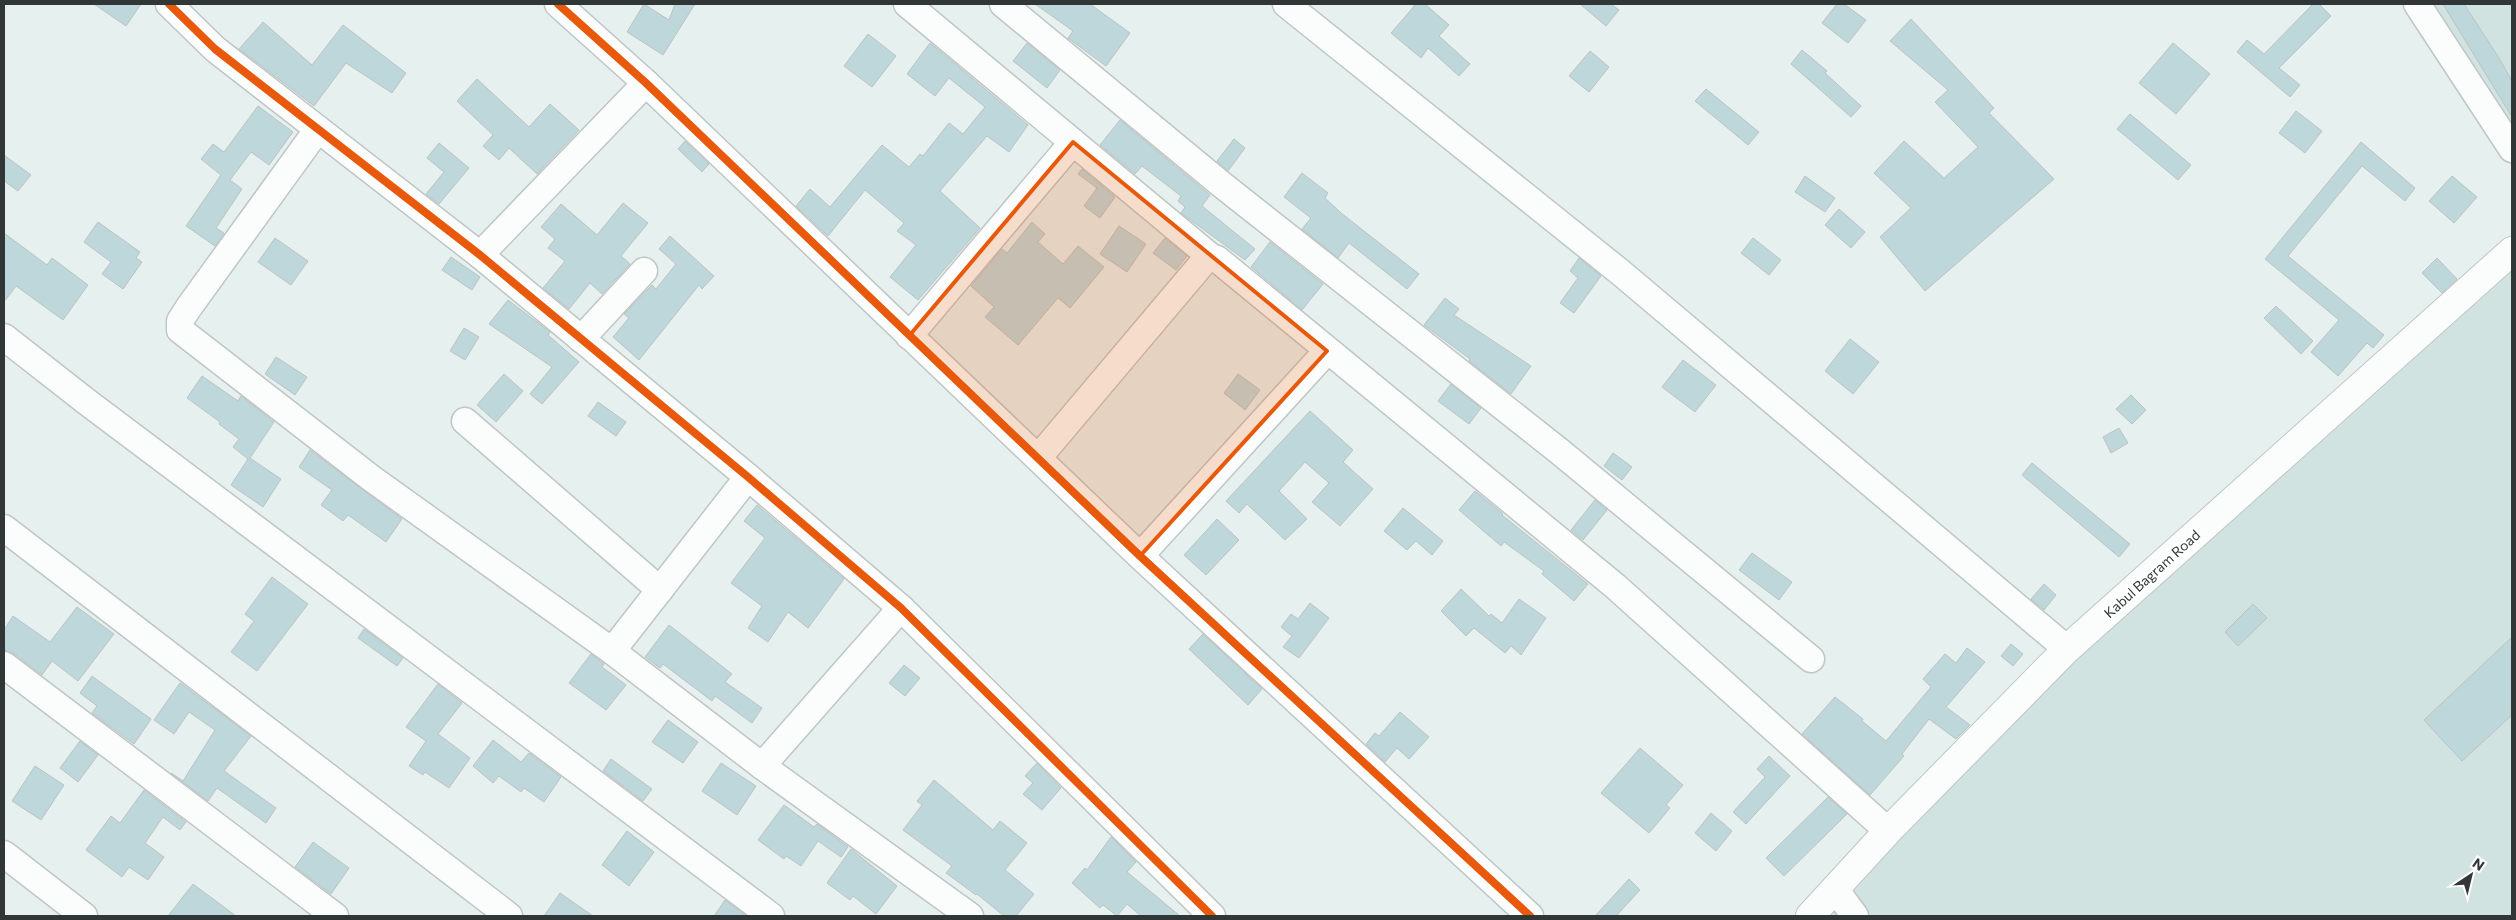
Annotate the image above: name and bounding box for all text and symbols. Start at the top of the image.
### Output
street label: Kabul Bagram Road [2100,526,2203,621]
north arrow [2446,850,2496,900]
text: N [2470,854,2488,874]

